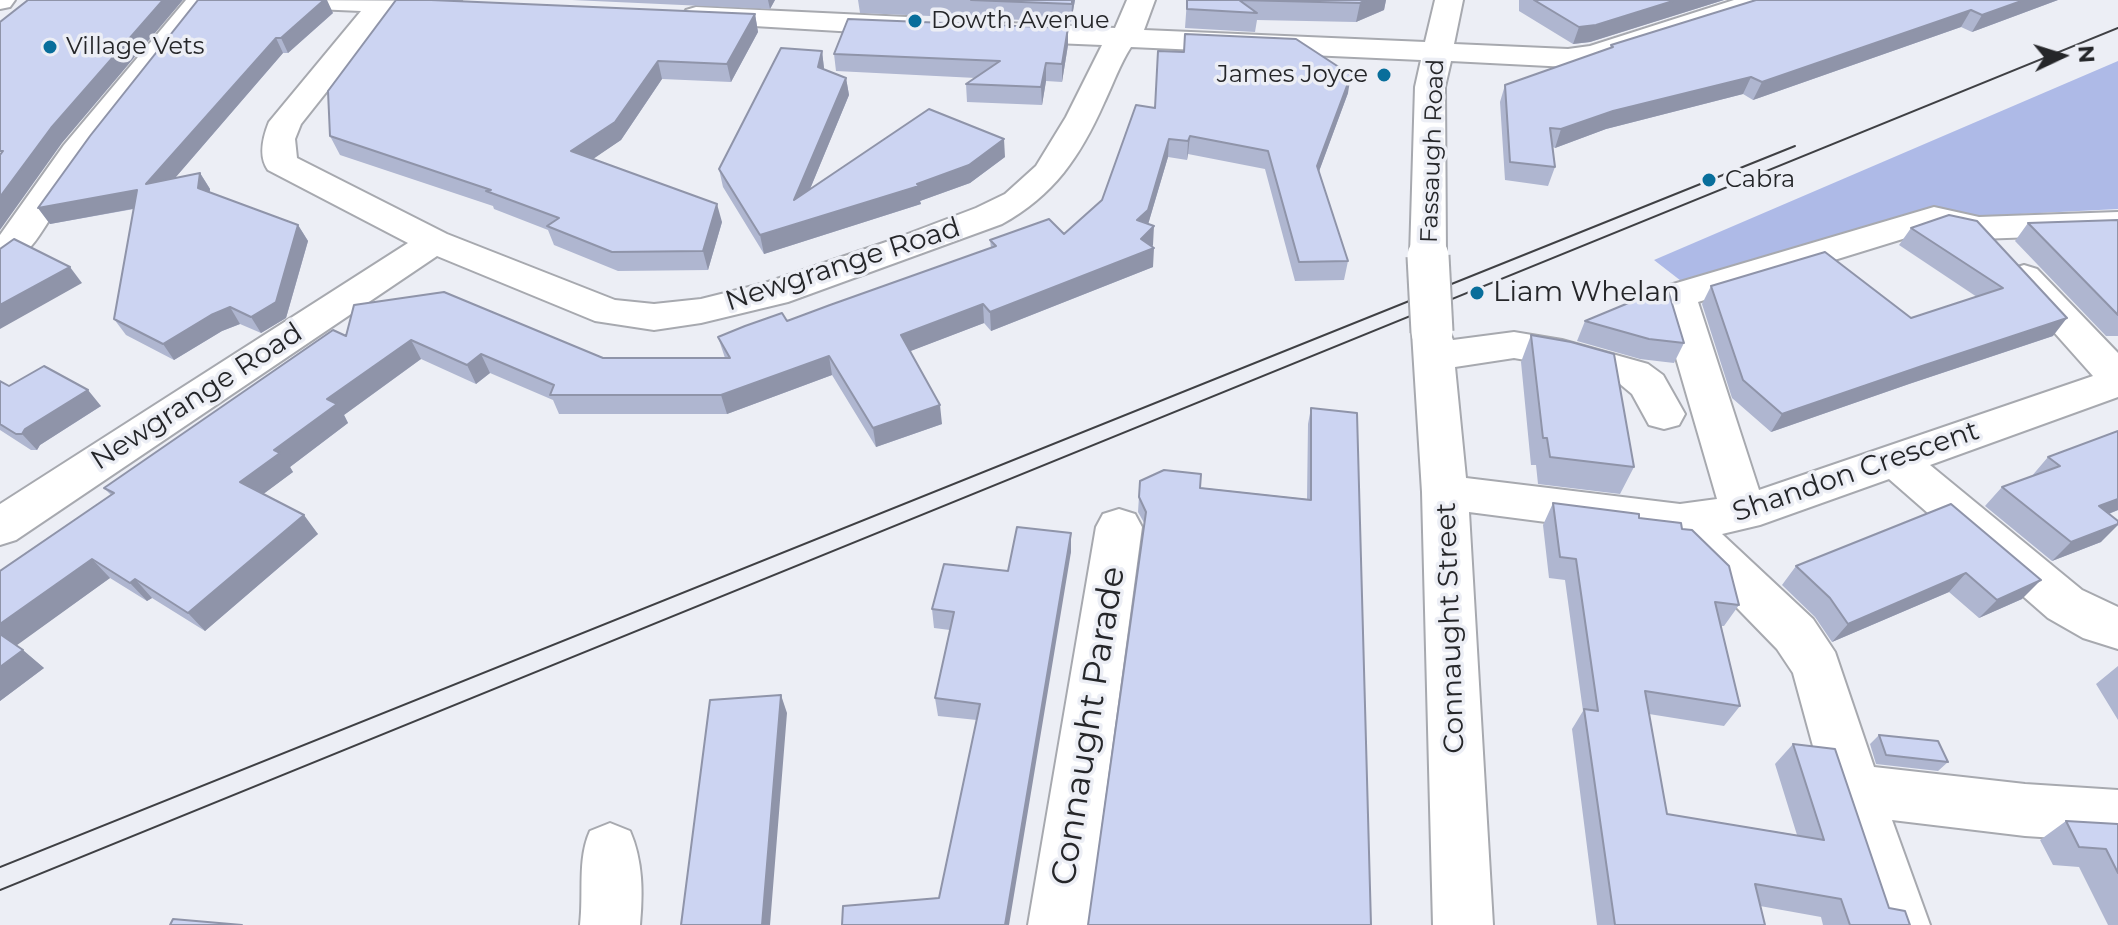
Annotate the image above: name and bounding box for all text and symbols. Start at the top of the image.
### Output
place label: Dowth Avenue [931,7,1110,35]
marker: Dowth Avenue [906,12,924,30]
north arrow [2022,16,2102,96]
place label: Village Vets [66,33,204,61]
marker: Village Vets [41,38,59,56]
text: N [2072,44,2101,64]
street label: Fassaugh Road [1415,58,1451,244]
place label: James Joyce [1217,61,1368,89]
marker: James Joyce [1375,66,1393,84]
place label: Cabra [1725,166,1795,194]
marker: Cabra [1700,171,1718,189]
street label: Newgrange Road [721,211,965,319]
place label: Liam Whelan [1493,276,1680,310]
marker: Liam Whelan [1468,284,1486,302]
street label: Newgrange Road [85,316,309,478]
street label: Shandon Crescent [1728,414,1984,530]
street label: Connaught Street [1430,502,1472,754]
street label: Connaught Parade [1044,564,1134,888]

